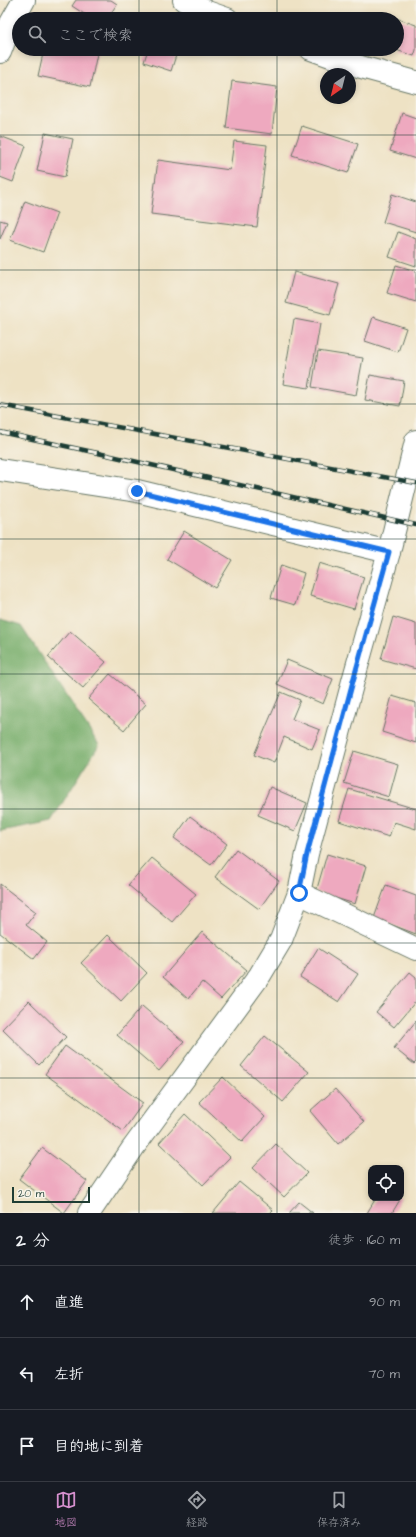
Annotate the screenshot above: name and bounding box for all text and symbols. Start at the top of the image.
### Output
search box [12,12,404,56]
icon: search [26,23,48,45]
text: ここで検索 [58,25,133,46]
north arrow [320,68,356,104]
route end [128,482,146,500]
route start [290,884,308,902]
map controls [368,1165,404,1201]
button: locate [368,1165,404,1201]
scale bar [12,1185,90,1204]
text: 20 m [18,1186,44,1201]
text: 2 分 [16,1229,50,1253]
text: 徒歩 · 160 m [328,1231,400,1249]
icon: ahead [16,1291,38,1313]
text: 直進 [54,1292,84,1313]
text: 90 m [369,1293,400,1311]
icon: left [16,1363,38,1385]
text: 左折 [54,1364,84,1385]
text: 70 m [368,1365,400,1383]
icon: arrive [16,1435,38,1457]
text: 目的地に到着 [54,1436,144,1457]
tab: 地図 [55,1489,77,1530]
tab: 経路 [186,1489,208,1530]
tab: 保存済み [317,1489,361,1530]

